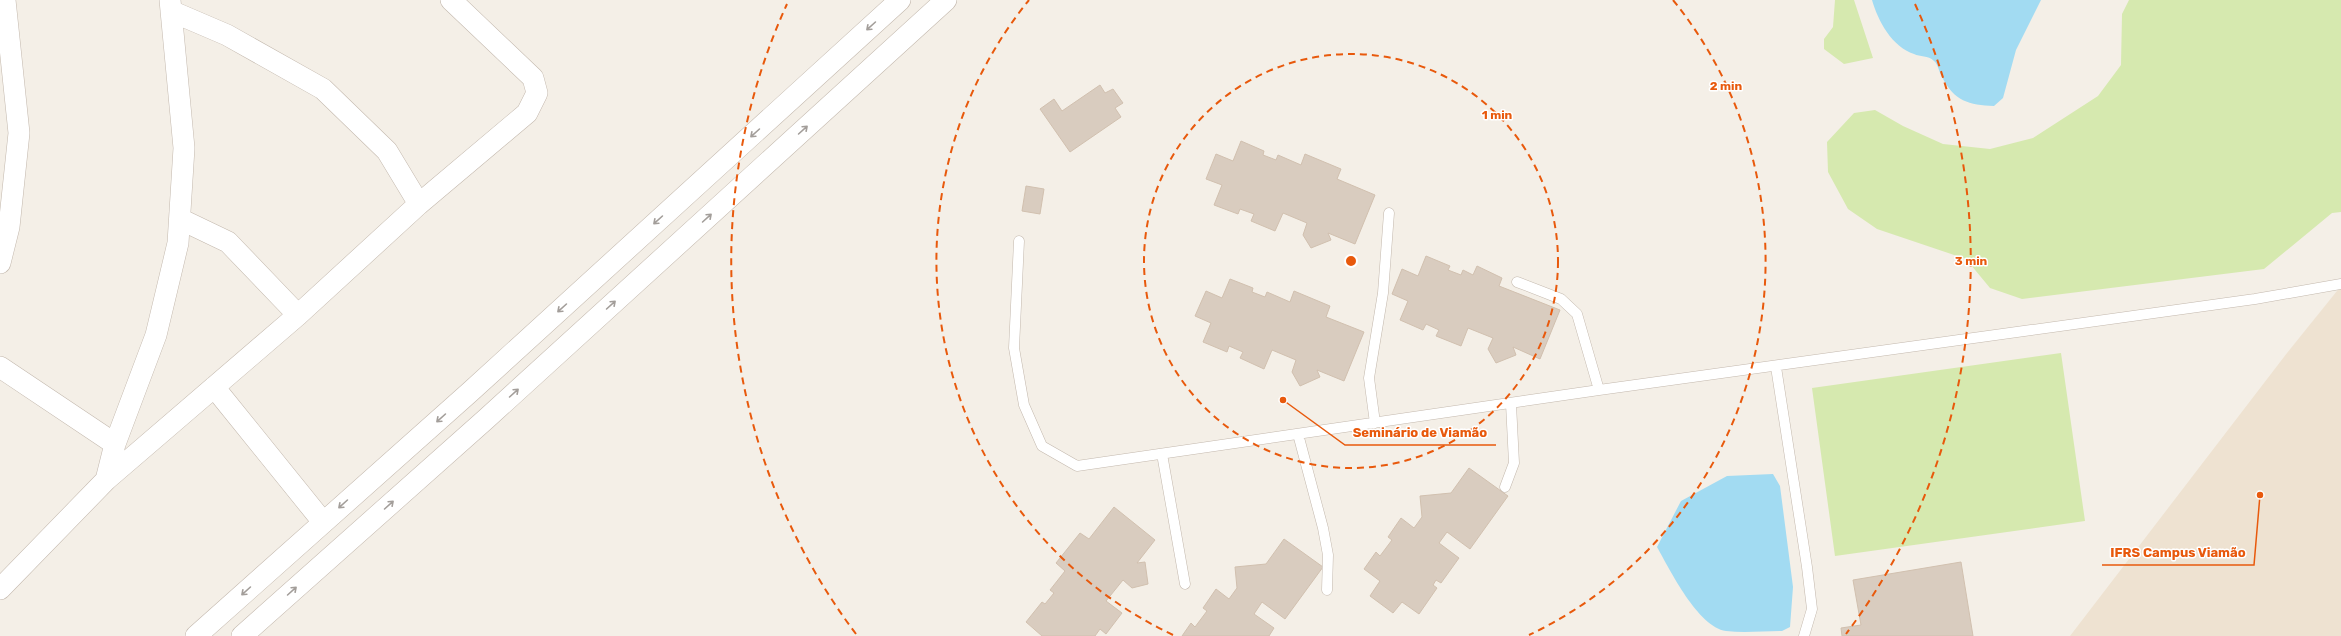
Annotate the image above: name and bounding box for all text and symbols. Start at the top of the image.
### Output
one-way arrow [866,22,877,31]
text: 2 min [1710,79,1743,93]
text: 1 min [1482,108,1513,122]
one-way arrow [798,125,808,135]
one-way arrow [749,128,760,137]
one-way arrow [702,213,712,222]
one-way arrow [654,215,664,224]
centre of rings [1344,254,1358,268]
text: 3 min [1955,254,1988,268]
one-way arrow [605,301,615,310]
one-way arrow [557,303,568,312]
one-way arrow [509,388,520,397]
one-way arrow [436,413,446,422]
callout: Seminário de Viamão [1345,420,1496,445]
text: Seminário de Viamão [1353,425,1487,440]
one-way arrow [338,500,349,509]
one-way arrow [384,500,394,509]
callout: IFRS Campus Viamão [2102,540,2254,565]
text: IFRS Campus Viamão [2110,545,2246,560]
one-way arrow [242,586,252,595]
one-way arrow [287,587,298,596]

